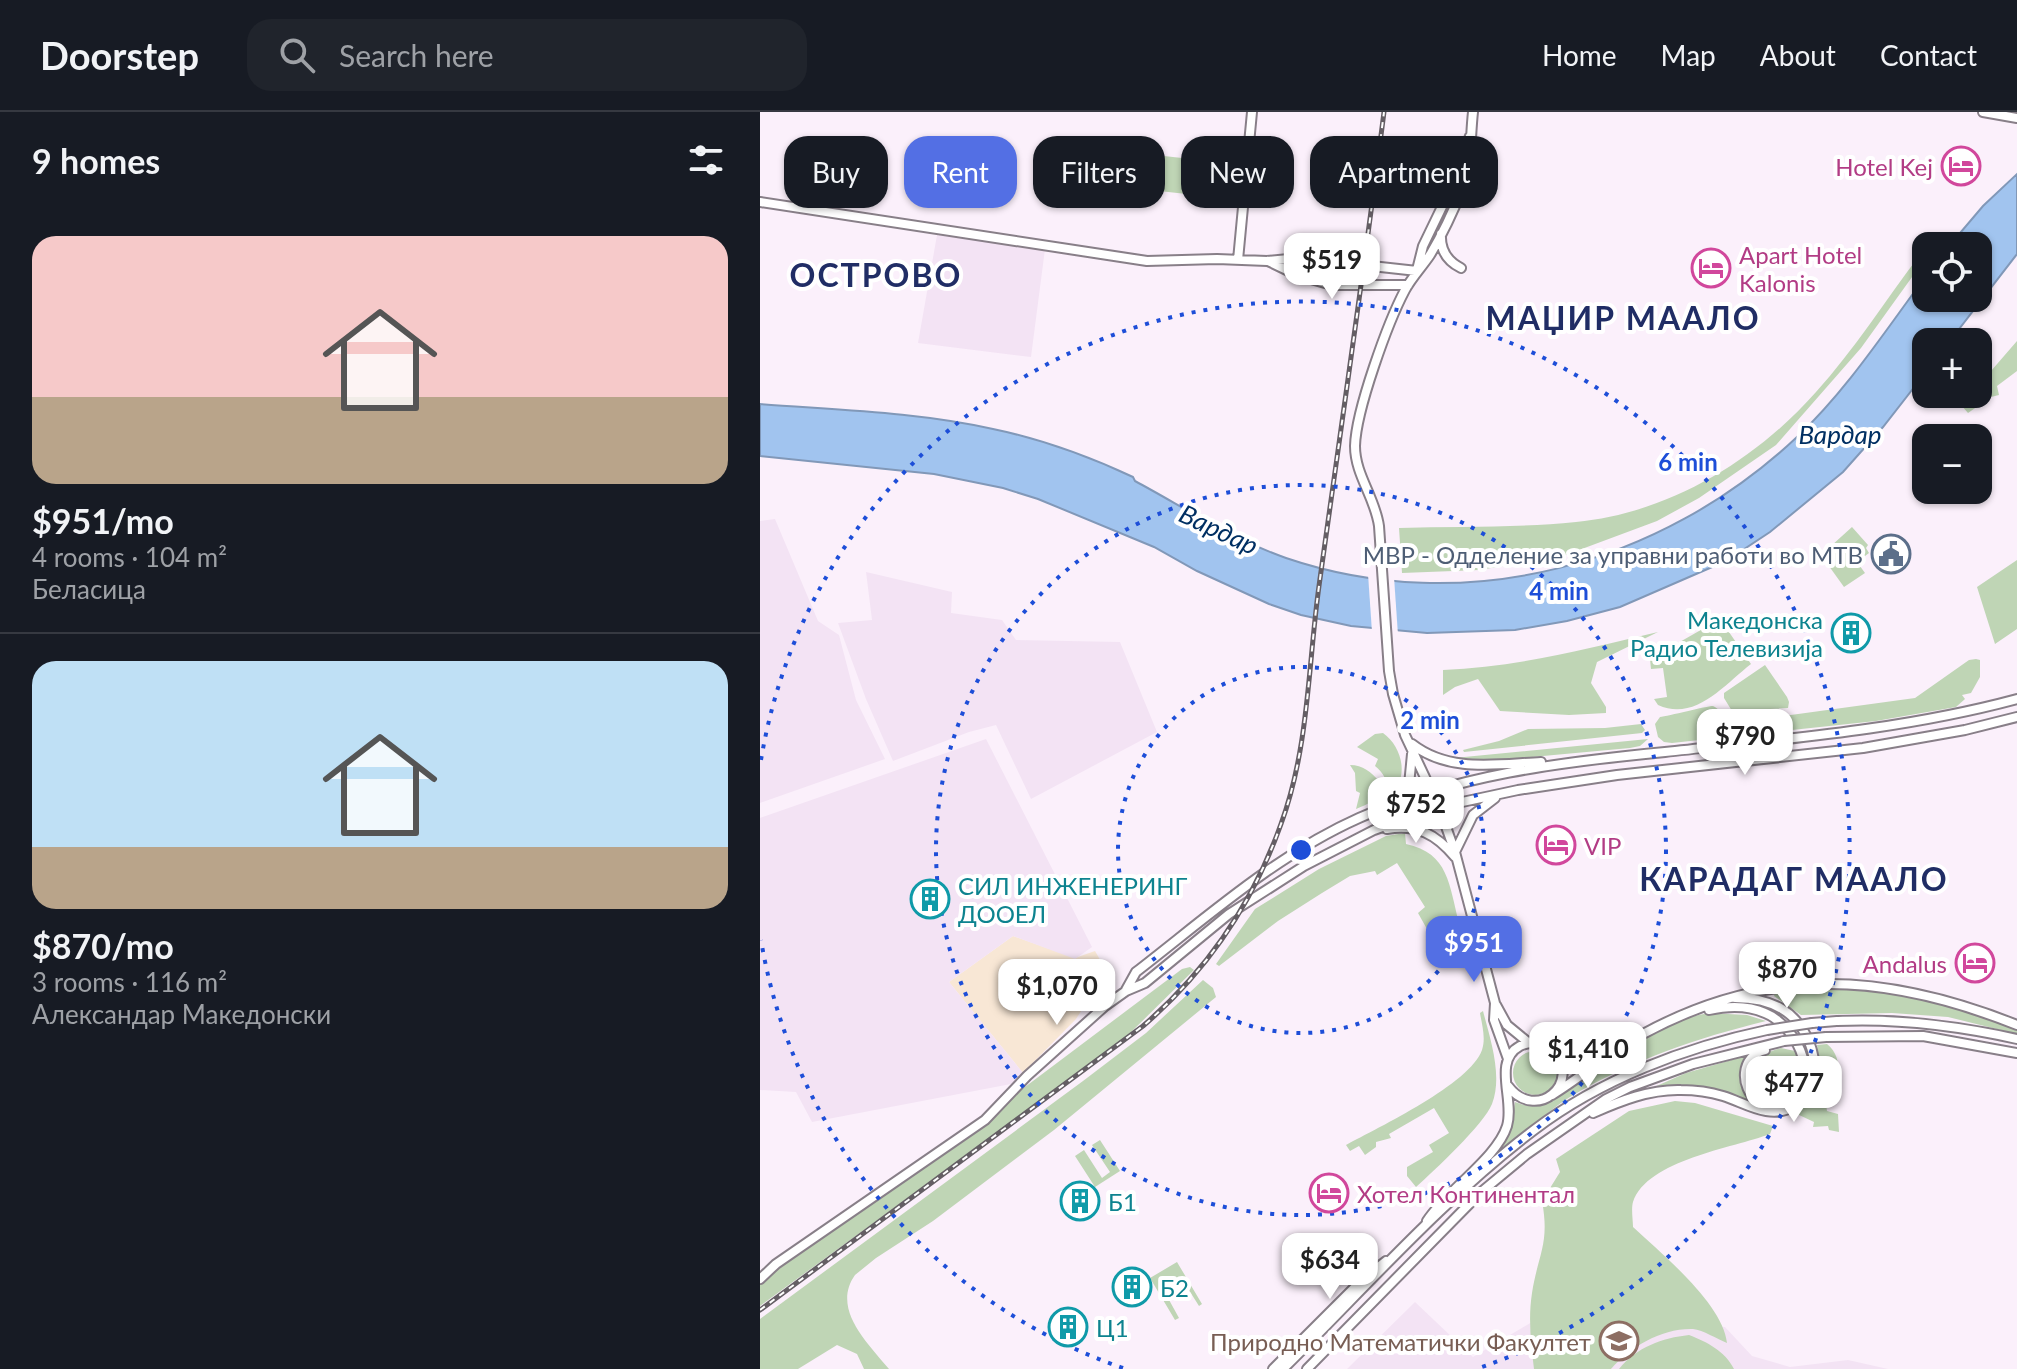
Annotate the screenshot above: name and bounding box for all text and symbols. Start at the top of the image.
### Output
search box [247,19,807,91]
text: Doorstep [40,32,199,78]
icon: search [275,33,319,77]
text: Search here [339,37,494,73]
text: Home [1542,38,1617,72]
text: Map [1661,38,1716,72]
text: About [1760,38,1836,72]
text: Contact [1880,38,1977,72]
chip: Buy [784,136,888,208]
chip: Rent [904,136,1017,208]
chip: Filters [1033,136,1165,208]
chip: New [1181,136,1294,208]
chip: Apartment [1310,136,1498,208]
icon: filters [684,138,728,182]
text: 9 homes [32,140,160,181]
hotel icon: Hotel Kej [1940,145,1982,187]
place label: Hotel Kej [1835,152,1933,181]
map controls [1912,232,1992,504]
button: locate [1912,232,1992,312]
pin: $519 [1285,233,1379,301]
place label: Apart Hotel Kalonis [1739,240,1862,297]
text: $519 [1302,243,1362,275]
hotel icon: Apart Hotel Kalonis [1690,247,1732,289]
district label: ОСТРОВО [790,255,962,294]
icon: home [308,288,452,432]
district label: МАЏИР МААЛО [1485,298,1761,337]
button: + [1912,328,1992,408]
water label: Вардар [1798,418,1882,450]
button: − [1912,424,1992,504]
text: 6 min [1658,447,1718,476]
water label: Вардар [1175,497,1263,561]
text: $951/mo [32,500,174,541]
public building icon: МВР - Одделение за управни работи во МТВ [1870,533,1912,575]
place label: МВР - Одделение за управни работи во МТВ [1363,540,1863,569]
text: 4 rooms · 104 m² [32,541,227,573]
text: Беласица [32,573,146,605]
text: 4 min [1529,576,1589,605]
place label: Македонска Радио Телевизија [1630,605,1823,662]
building icon: Македонска Радио Телевизија [1830,612,1872,654]
text: 2 min [1400,705,1460,734]
pin: $790 [1698,709,1792,777]
icon: home [308,713,452,857]
text: $790 [1715,719,1775,751]
pin: $752 [1369,777,1463,845]
text: $752 [1386,787,1446,819]
hotel icon: VIP [1535,824,1577,866]
place label: VIP [1584,831,1621,860]
centre of rings [1287,836,1315,864]
district label: КАРАДАГ МААЛО [1639,859,1949,898]
place label: СИЛ ИНЖЕНЕРИНГ ДООЕЛ [958,871,1188,928]
building icon: СИЛ ИНЖЕНЕРИНГ ДООЕЛ [909,878,951,920]
pin: $951 [1427,916,1521,984]
text: $870/mo [32,925,174,966]
text: $951 [1444,926,1504,958]
pin: $870 [1740,942,1834,1010]
hotel icon: Andalus [1954,942,1996,984]
place label: Andalus [1863,949,1947,978]
text: $870 [1757,952,1817,984]
pin: $1,070 [992,959,1122,1027]
text: 3 rooms · 116 m² [32,966,227,998]
text: $1,070 [1016,969,1098,1001]
text: Александар Македонски [32,998,331,1030]
pin: $1,410 [1523,1022,1653,1090]
text: $1,410 [1547,1032,1629,1064]
pin: $477 [1747,1056,1841,1124]
text: $477 [1764,1066,1824,1098]
hotel icon: Хотел Континентал [1308,1172,1350,1214]
place label: Хотел Континентал [1357,1179,1575,1208]
building icon: Б1 [1059,1180,1101,1222]
place label: Б1 [1108,1187,1137,1216]
pin: $634 [1283,1233,1377,1301]
text: $634 [1300,1243,1360,1275]
building icon: Б2 [1111,1266,1153,1308]
place label: Б2 [1160,1273,1189,1302]
building icon: Ц1 [1047,1306,1089,1348]
place label: Ц1 [1096,1313,1129,1342]
school or university icon: Природно Математички Факултет [1598,1320,1640,1362]
place label: Природно Математички Факултет [1210,1327,1591,1356]

